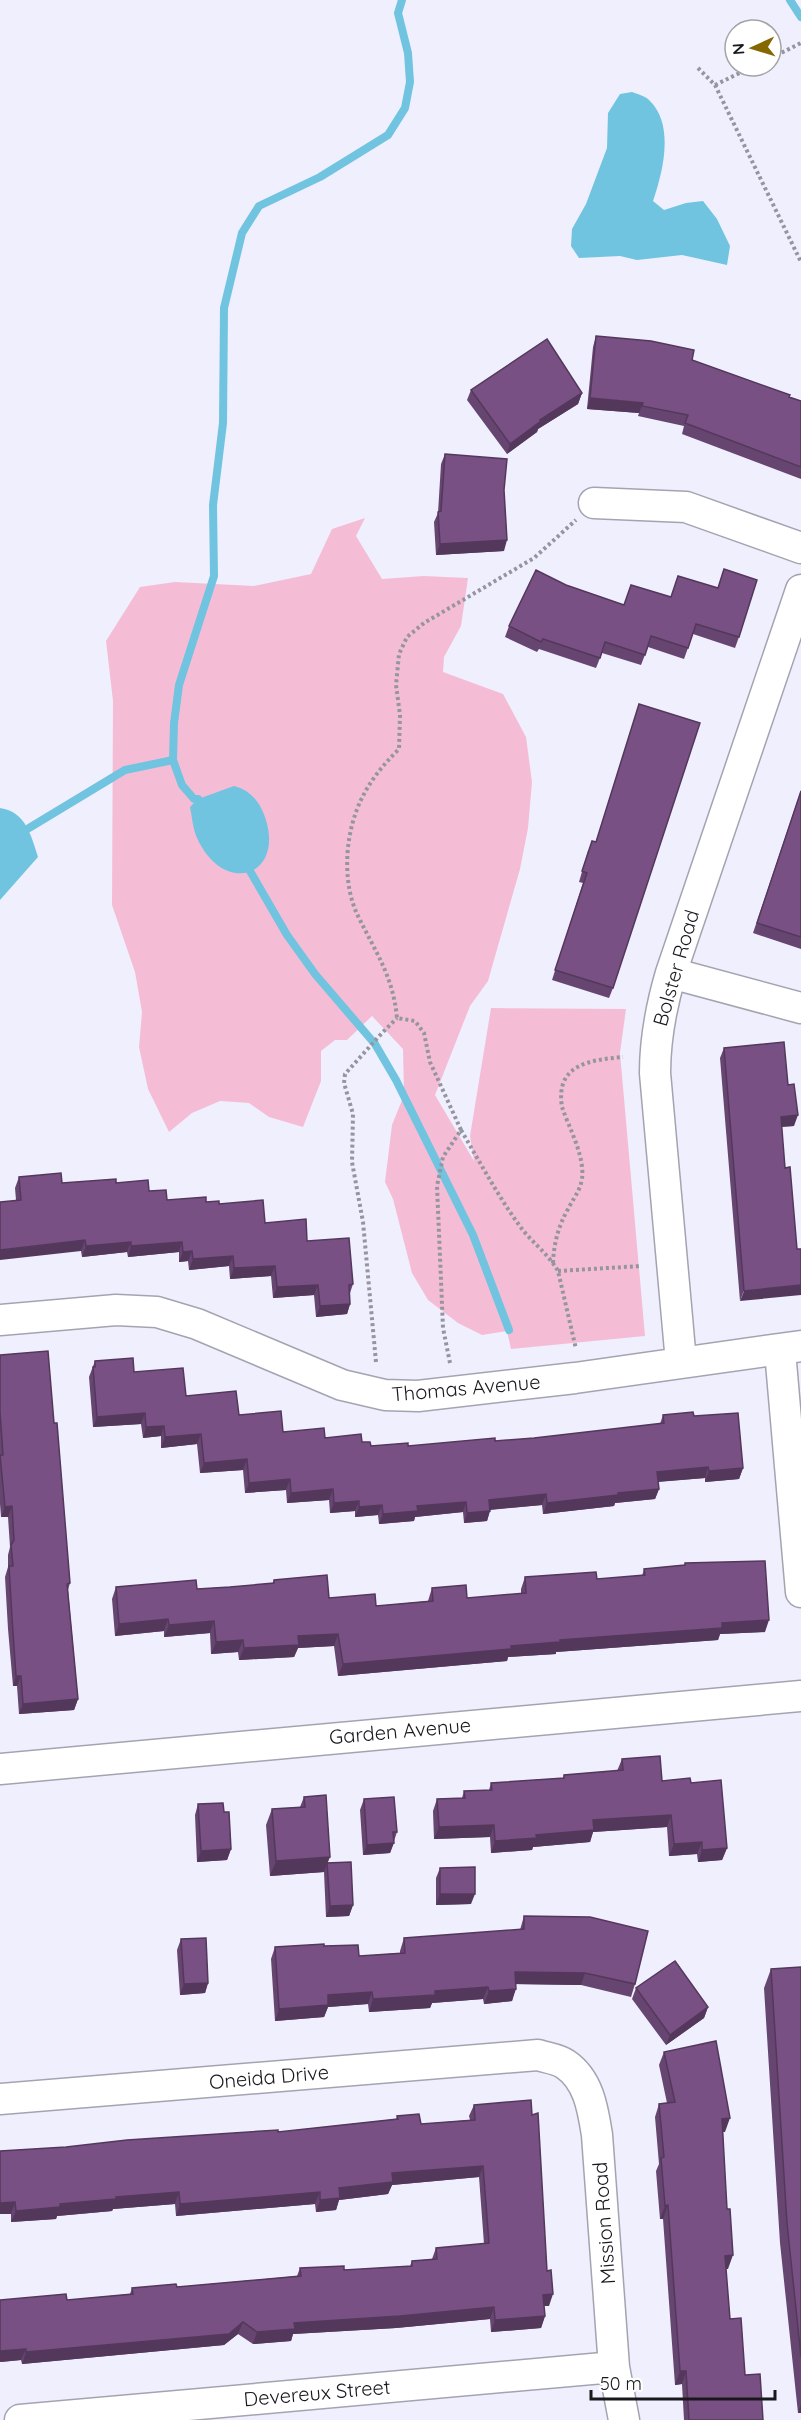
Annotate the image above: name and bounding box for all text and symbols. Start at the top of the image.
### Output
north arrow [723,18,783,78]
text: N [728,42,748,56]
street label: Bolster Road [647,907,704,1029]
street label: Thomas Avenue [391,1369,541,1406]
street label: Garden Avenue [328,1712,472,1749]
street label: Oneida Drive [208,2059,330,2094]
street label: Mission Road [587,2161,620,2285]
scale bar [591,2363,776,2401]
text: 50 m [600,2372,642,2395]
street label: Devereux Street [243,2374,392,2411]

